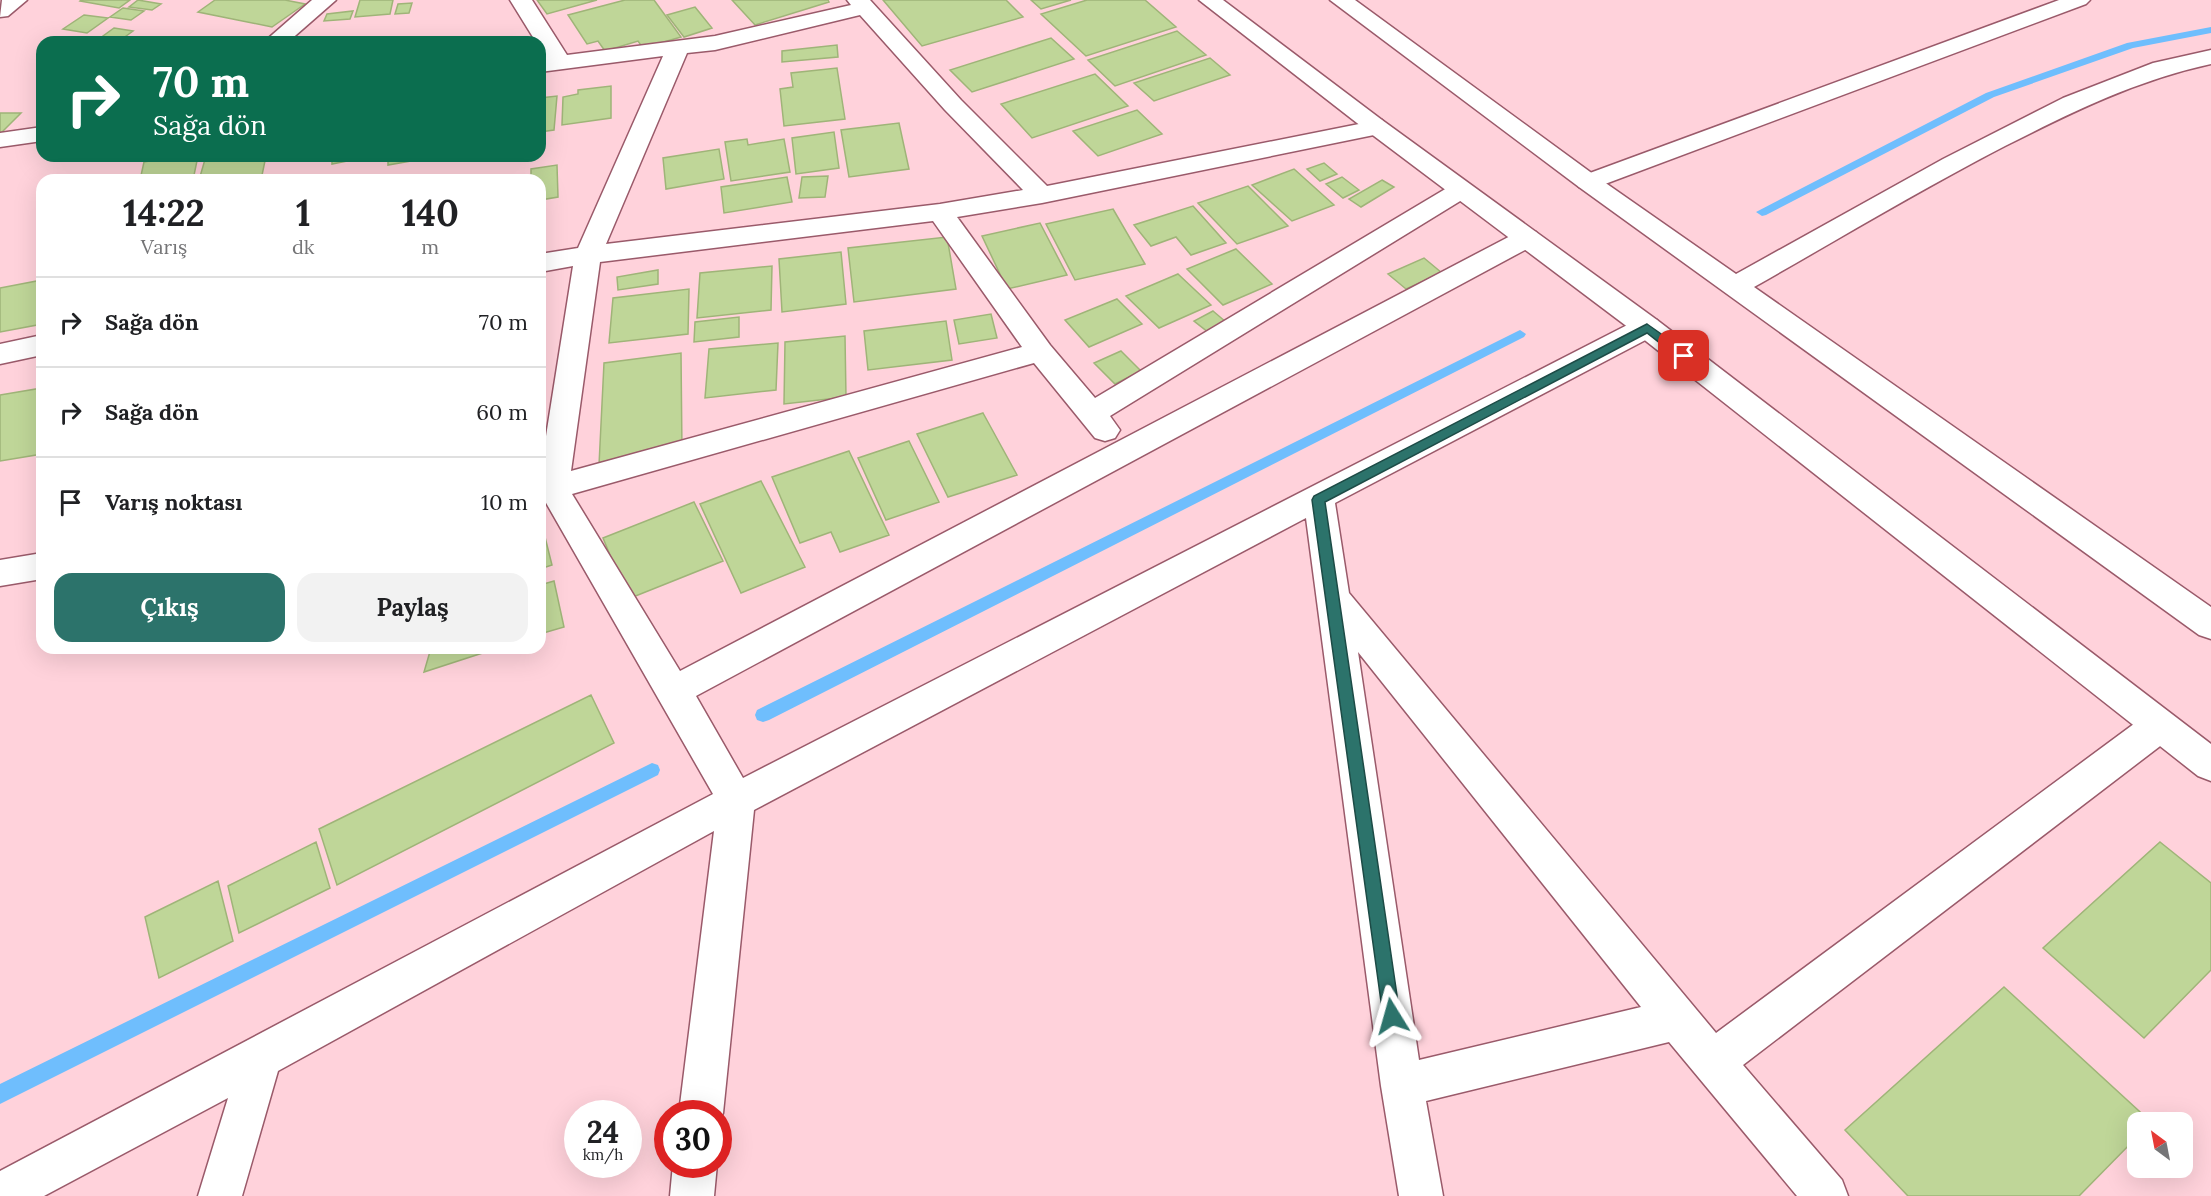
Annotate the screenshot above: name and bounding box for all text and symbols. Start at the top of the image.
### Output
text: 70 m [153,55,249,109]
icon: right [54,60,132,138]
text: Sağa dön [153,108,267,142]
text: 14:22 [123,190,205,236]
text: 1 [296,190,311,236]
text: 140 [402,190,459,236]
text: Varış [141,234,187,259]
text: dk [292,234,315,259]
text: m [421,234,439,259]
icon: right [54,306,87,339]
text: Sağa dön [105,308,199,336]
text: 70 m [479,308,528,336]
pin [1658,330,1709,381]
icon: arrive [1667,339,1700,372]
icon: right [54,396,87,429]
text: Sağa dön [105,398,199,426]
text: 60 m [476,398,528,426]
icon: arrive [54,486,87,519]
text: Varış noktası [105,488,242,516]
text: 10 m [481,488,528,516]
button: Çıkış [54,573,285,642]
button: Paylaş [297,573,528,642]
position arrow [1360,984,1424,1048]
speed limit sign: 30 [654,1100,732,1178]
north arrow [2127,1112,2193,1178]
map controls [2127,1112,2193,1178]
text: 24 [587,1113,619,1151]
text: km/h [583,1145,623,1164]

